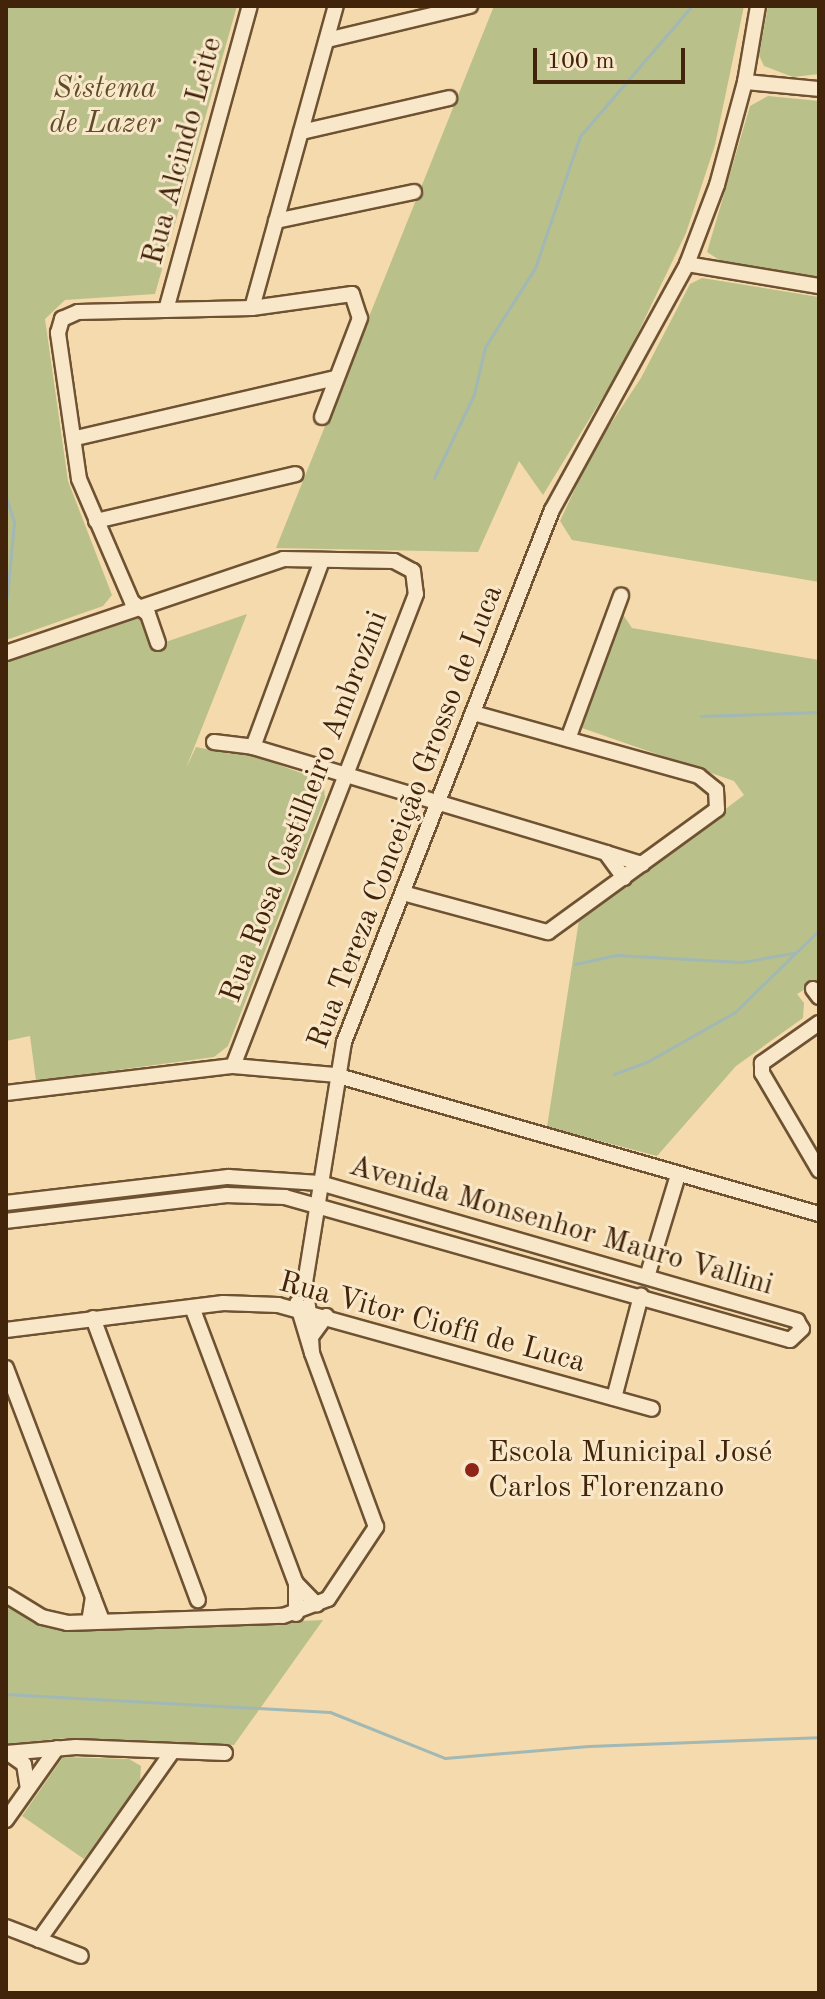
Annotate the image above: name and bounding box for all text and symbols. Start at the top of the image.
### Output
scale bar [537,32,689,82]
street label: Rua Alcindo Leite [135,33,231,269]
text: 100 m [547,50,615,74]
park label: Sistema de Lazer [49,71,161,142]
street label: Rua Tereza Conceição Grosso de Luca [301,580,511,1054]
street label: Rua Rosa Castilheiro Ambrozini [214,606,396,1008]
street label: Avenida Monsenhor Mauro Vallini [345,1148,777,1304]
street label: Rua Vitor Cioffi de Luca [275,1265,589,1381]
place label: Escola Municipal José Carlos Florenzano [488,1435,772,1506]
marker: Escola Municipal José Carlos Florenzano [463,1461,481,1479]

